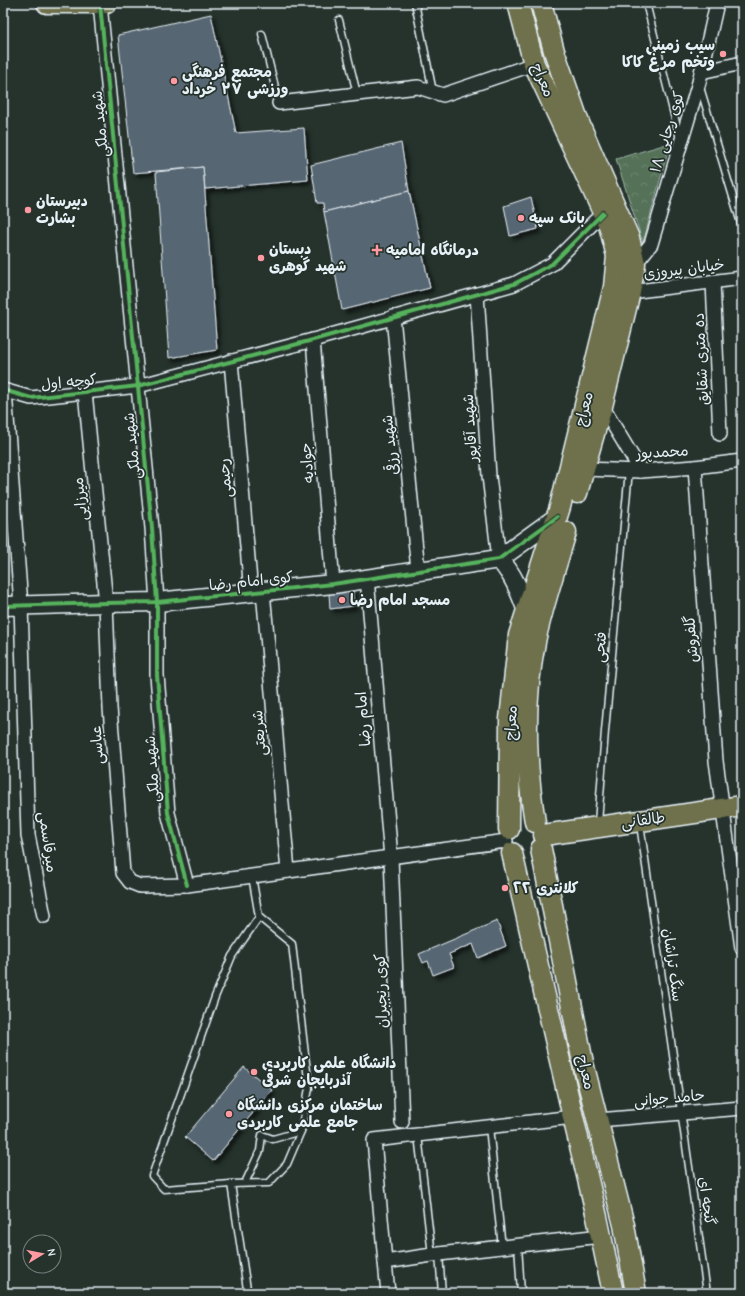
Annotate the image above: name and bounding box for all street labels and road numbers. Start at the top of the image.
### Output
street label: معراج [527,60,558,100]
street label: کوی رجایی ۱۸ [646,89,689,175]
street label: شهید ملکی [88,90,113,158]
street label: خیابان پیروزی [643,255,726,284]
street label: ده متری شقایق [690,312,712,406]
street label: کوچه اول [40,370,98,395]
street label: معراج [571,390,598,428]
street label: شهید آقاپور [459,393,482,464]
street label: شهید ملکی [120,412,145,480]
street label: شهید رزقی [376,414,402,476]
street label: جوادیه [296,442,318,484]
street label: محمدپور [634,442,689,463]
street label: رحیمی [214,458,237,498]
street label: میرزایی [69,476,92,522]
street label: کوی امام رضا [208,568,294,596]
street label: گلفروش [680,615,702,663]
street label: فتحی [590,631,611,663]
street label: امام رضا [352,691,376,747]
street label: معراج [501,705,522,741]
street label: شریعتی [248,709,271,757]
street label: عباسی [87,725,108,765]
street label: شهید ملکی [141,735,164,803]
street label: طالقانی [620,808,666,833]
street label: میرقاسمی [34,810,61,874]
street label: سنگ تراشان [659,927,687,1003]
street label: کوی رنجبران [371,954,391,1028]
street label: معراج [572,1053,599,1091]
street label: حامد جوانی [633,1086,705,1111]
street label: گنجه ای [695,1176,719,1226]

